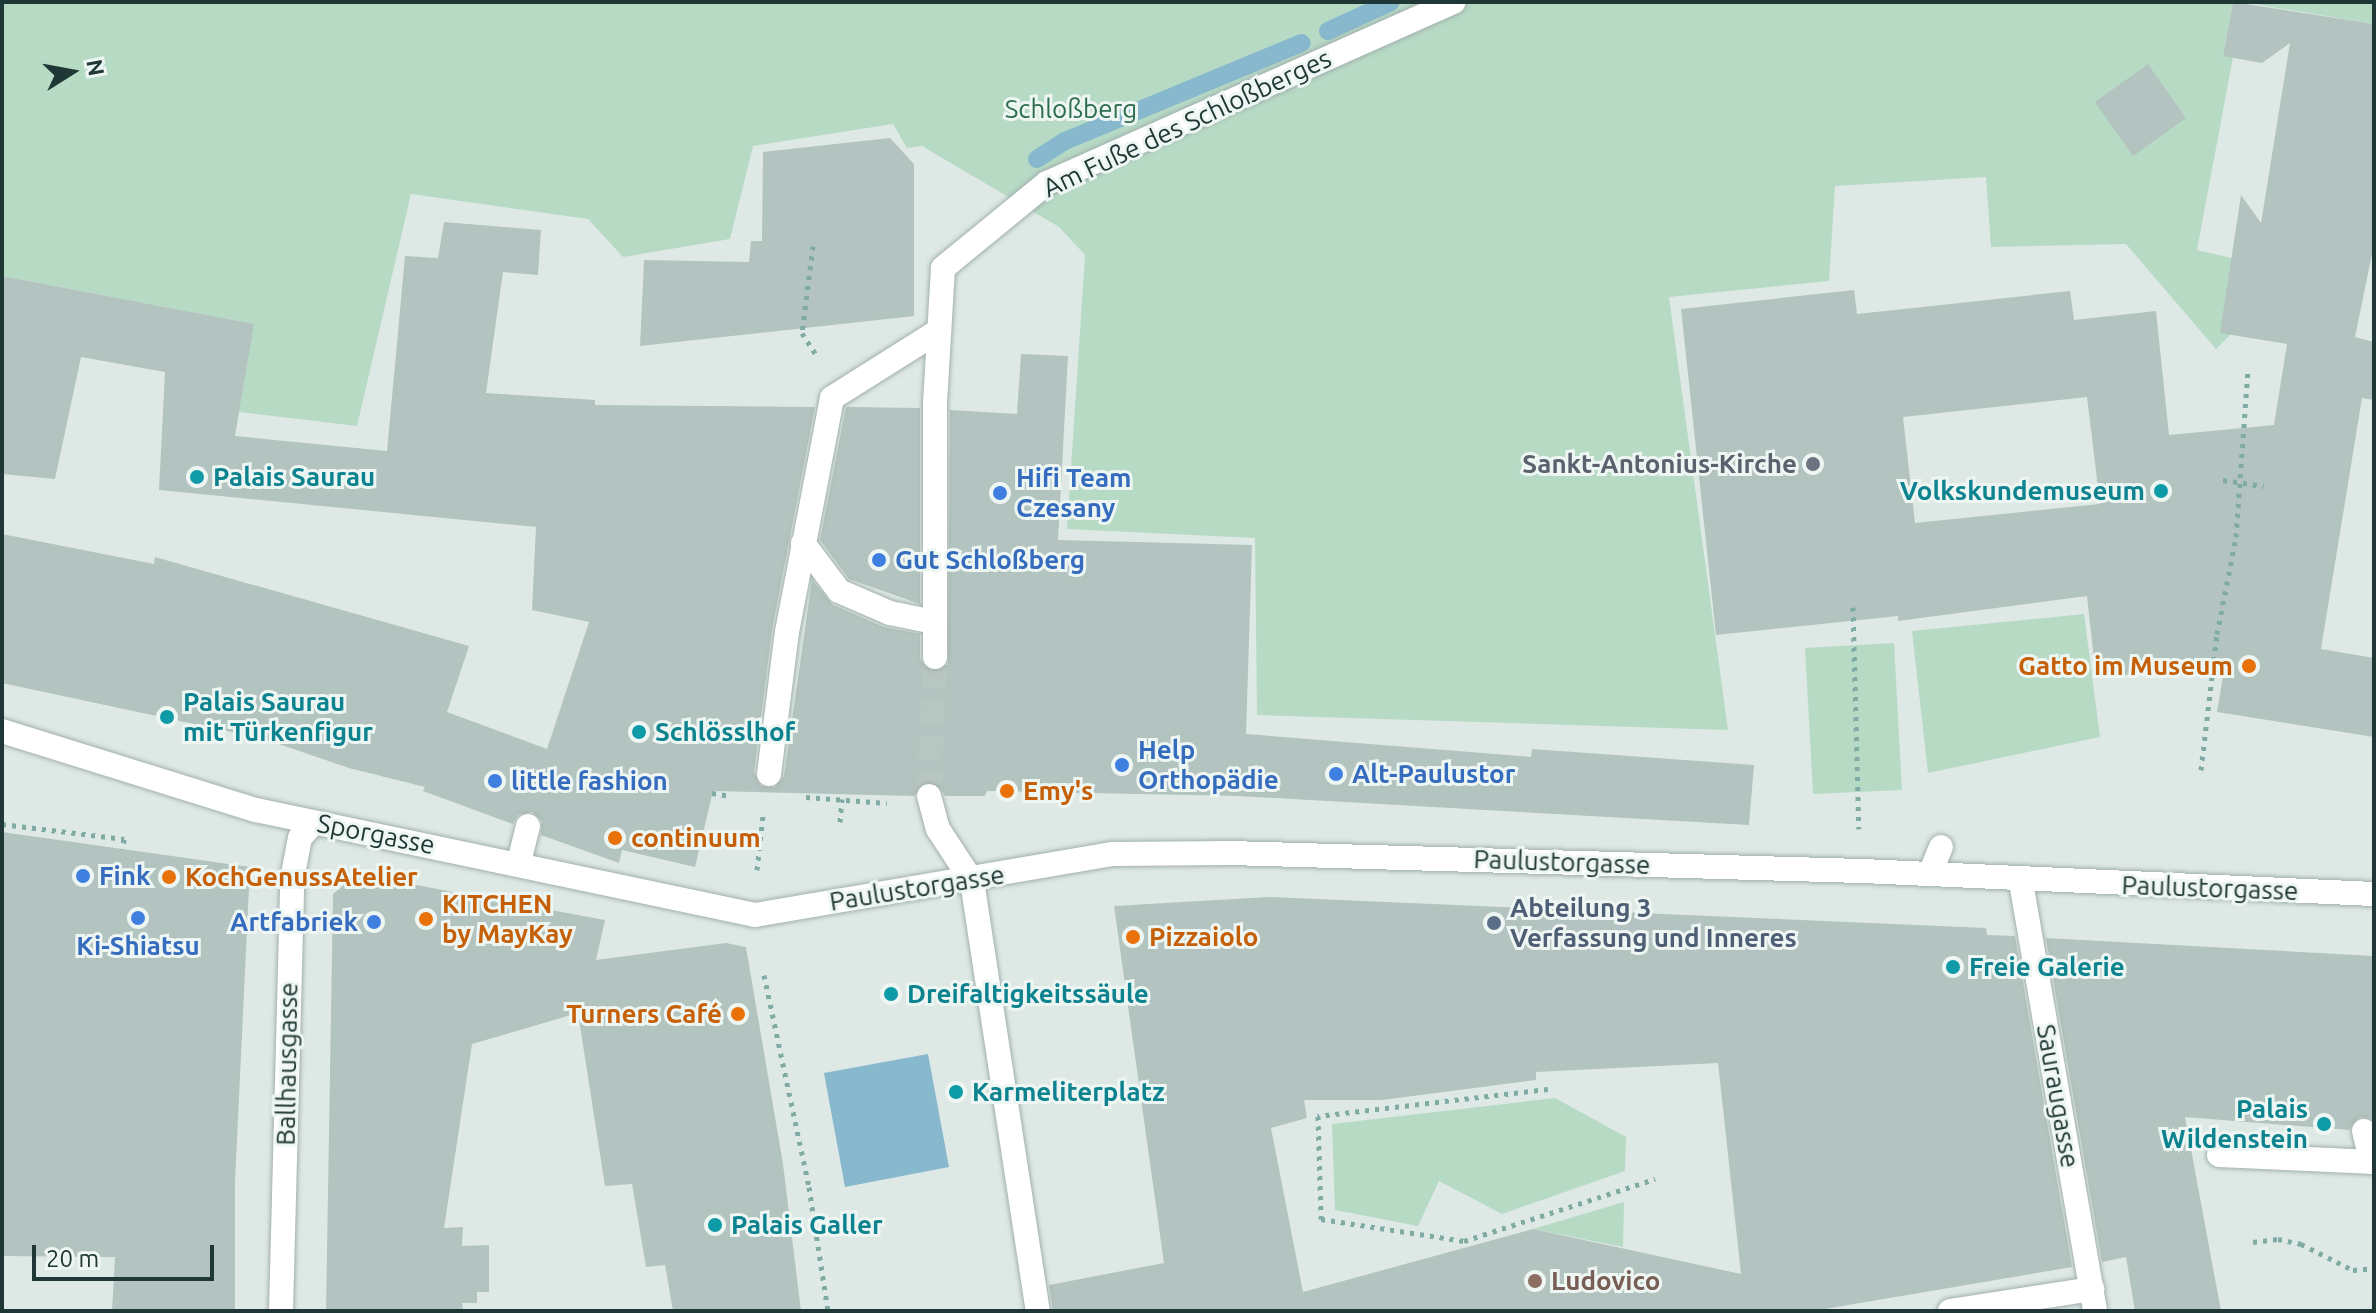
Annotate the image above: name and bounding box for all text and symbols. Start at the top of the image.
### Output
north arrow [32,32,112,112]
street label: Am Fuße des Schloßberges [1038,42,1336,204]
text: N [82,57,110,78]
park label: Schloßberg [1005,93,1137,125]
place label: Sankt-Antonius-Kirche [1522,448,1797,480]
marker: Sankt-Antonius-Kirche [1804,455,1822,473]
place label: Palais Saurau [213,461,375,493]
place label: Hifi Team Czesany [1016,462,1131,524]
marker: Palais Saurau [188,468,206,486]
place label: Volkskundemuseum [1900,475,2145,507]
marker: Volkskundemuseum [2152,482,2170,500]
marker: Hifi Team Czesany [991,484,1009,502]
place label: Gut Schloßberg [895,544,1085,576]
marker: Gut Schloßberg [870,551,888,569]
place label: Gatto im Museum [2018,650,2233,682]
marker: Gatto im Museum [2240,657,2258,675]
place label: Palais Saurau mit Türkenfigur [183,686,373,748]
marker: Palais Saurau mit Türkenfigur [158,708,176,726]
place label: Schlösslhof [655,716,795,748]
marker: Schlösslhof [630,723,648,741]
place label: Help Orthopädie [1138,734,1279,796]
marker: Help Orthopädie [1113,756,1131,774]
place label: Alt-Paulustor [1352,758,1515,790]
place label: little fashion [511,765,668,797]
marker: Alt-Paulustor [1327,765,1345,783]
marker: little fashion [486,772,504,790]
place label: Emy's [1023,775,1093,807]
marker: Emy's [998,782,1016,800]
street label: Sporgasse [315,807,437,861]
place label: continuum [631,822,761,854]
marker: continuum [606,829,624,847]
street label: Paulustorgasse [1473,843,1651,881]
street label: Paulustorgasse [827,859,1007,917]
place label: Fink [99,860,151,892]
place label: KochGenussAtelier [185,861,418,893]
marker: Fink [74,867,92,885]
marker: KochGenussAtelier [160,868,178,886]
street label: Paulustorgasse [2121,869,2299,907]
place label: KITCHEN by MayKay [442,888,573,950]
place label: Abteilung 3 Verfassung und Inneres [1510,892,1797,954]
place label: Artfabriek [230,906,358,938]
marker: Ki-Shiatsu [129,909,147,927]
marker: KITCHEN by MayKay [417,910,435,928]
marker: Artfabriek [365,913,383,931]
marker: Abteilung 3 Verfassung und Inneres [1485,914,1503,932]
place label: Pizzaiolo [1149,921,1258,953]
marker: Pizzaiolo [1124,928,1142,946]
place label: Ki-Shiatsu [76,930,200,962]
place label: Freie Galerie [1969,951,2125,983]
marker: Freie Galerie [1944,958,1962,976]
place label: Dreifaltigkeitssäule [907,978,1149,1010]
street label: Ballhausgasse [270,982,304,1146]
marker: Dreifaltigkeitssäule [882,985,900,1003]
place label: Turners Café [566,998,722,1030]
marker: Turners Café [729,1005,747,1023]
street label: Sauraugasse [2030,1022,2086,1170]
place label: Karmeliterplatz [972,1076,1165,1108]
marker: Karmeliterplatz [947,1083,965,1101]
place label: Palais Wildenstein [2161,1093,2308,1154]
marker: Palais Wildenstein [2315,1115,2333,1133]
place label: Palais Galler [731,1209,883,1241]
marker: Palais Galler [706,1216,724,1234]
scale bar [36,1229,218,1279]
text: 20 m [46,1245,99,1272]
place label: Ludovico [1551,1265,1660,1297]
marker: Ludovico [1526,1272,1544,1290]

